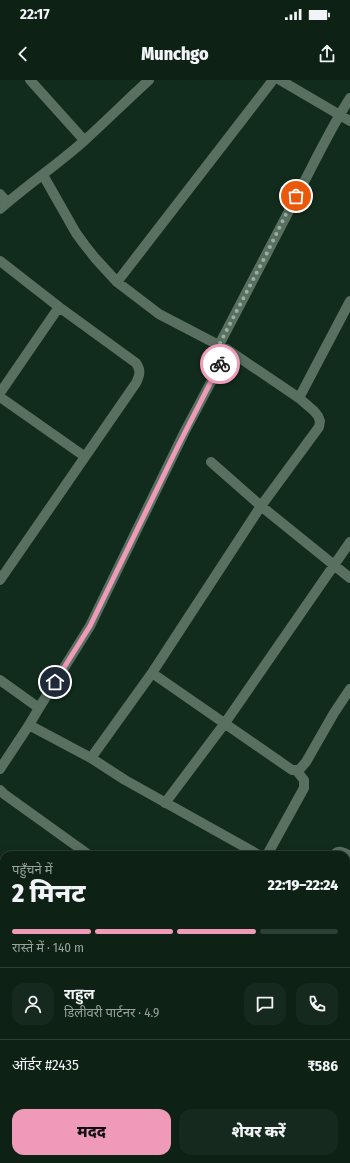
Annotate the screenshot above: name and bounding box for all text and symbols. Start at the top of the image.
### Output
text: 22:17 [20,5,50,23]
icon: back [12,43,34,65]
text: Munchgo [141,43,209,65]
icon: share [316,43,338,65]
pin [279,179,313,213]
icon: bag [285,185,307,207]
courier [200,344,240,384]
icon: bike [209,353,231,375]
pin [38,665,72,699]
icon: home [44,671,66,693]
text: पहुँचने में [12,862,53,877]
text: 22:19–22:24 [268,876,338,894]
text: 2 मिनट [12,878,85,909]
text: रास्ते में · 140 m [12,940,84,955]
button: person [12,983,54,1025]
button: chat [244,983,286,1025]
button: phone [296,983,338,1025]
text: राहुल [64,985,95,1003]
text: डिलीवरी पार्टनर · 4.9 [64,1005,159,1020]
text: ऑर्डर #2435 [12,1056,79,1074]
text: ₹586 [308,1057,338,1075]
button: मदद [12,1109,171,1155]
button: शेयर करें [179,1109,338,1155]

